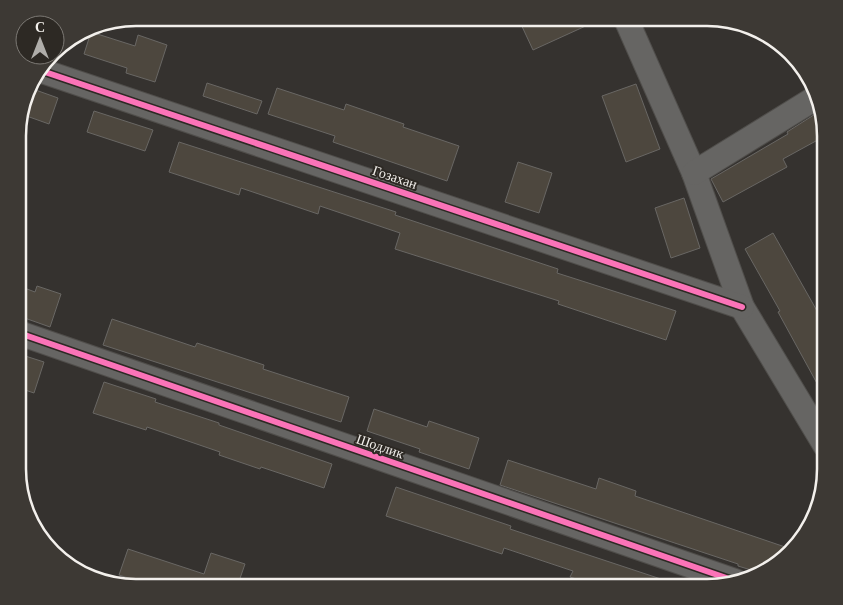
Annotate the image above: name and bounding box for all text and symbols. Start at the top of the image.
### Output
north arrow [15,15,65,65]
text: С [35,20,45,35]
street label: Гозахан [371,163,420,192]
street label: Шодлик [354,431,406,462]

